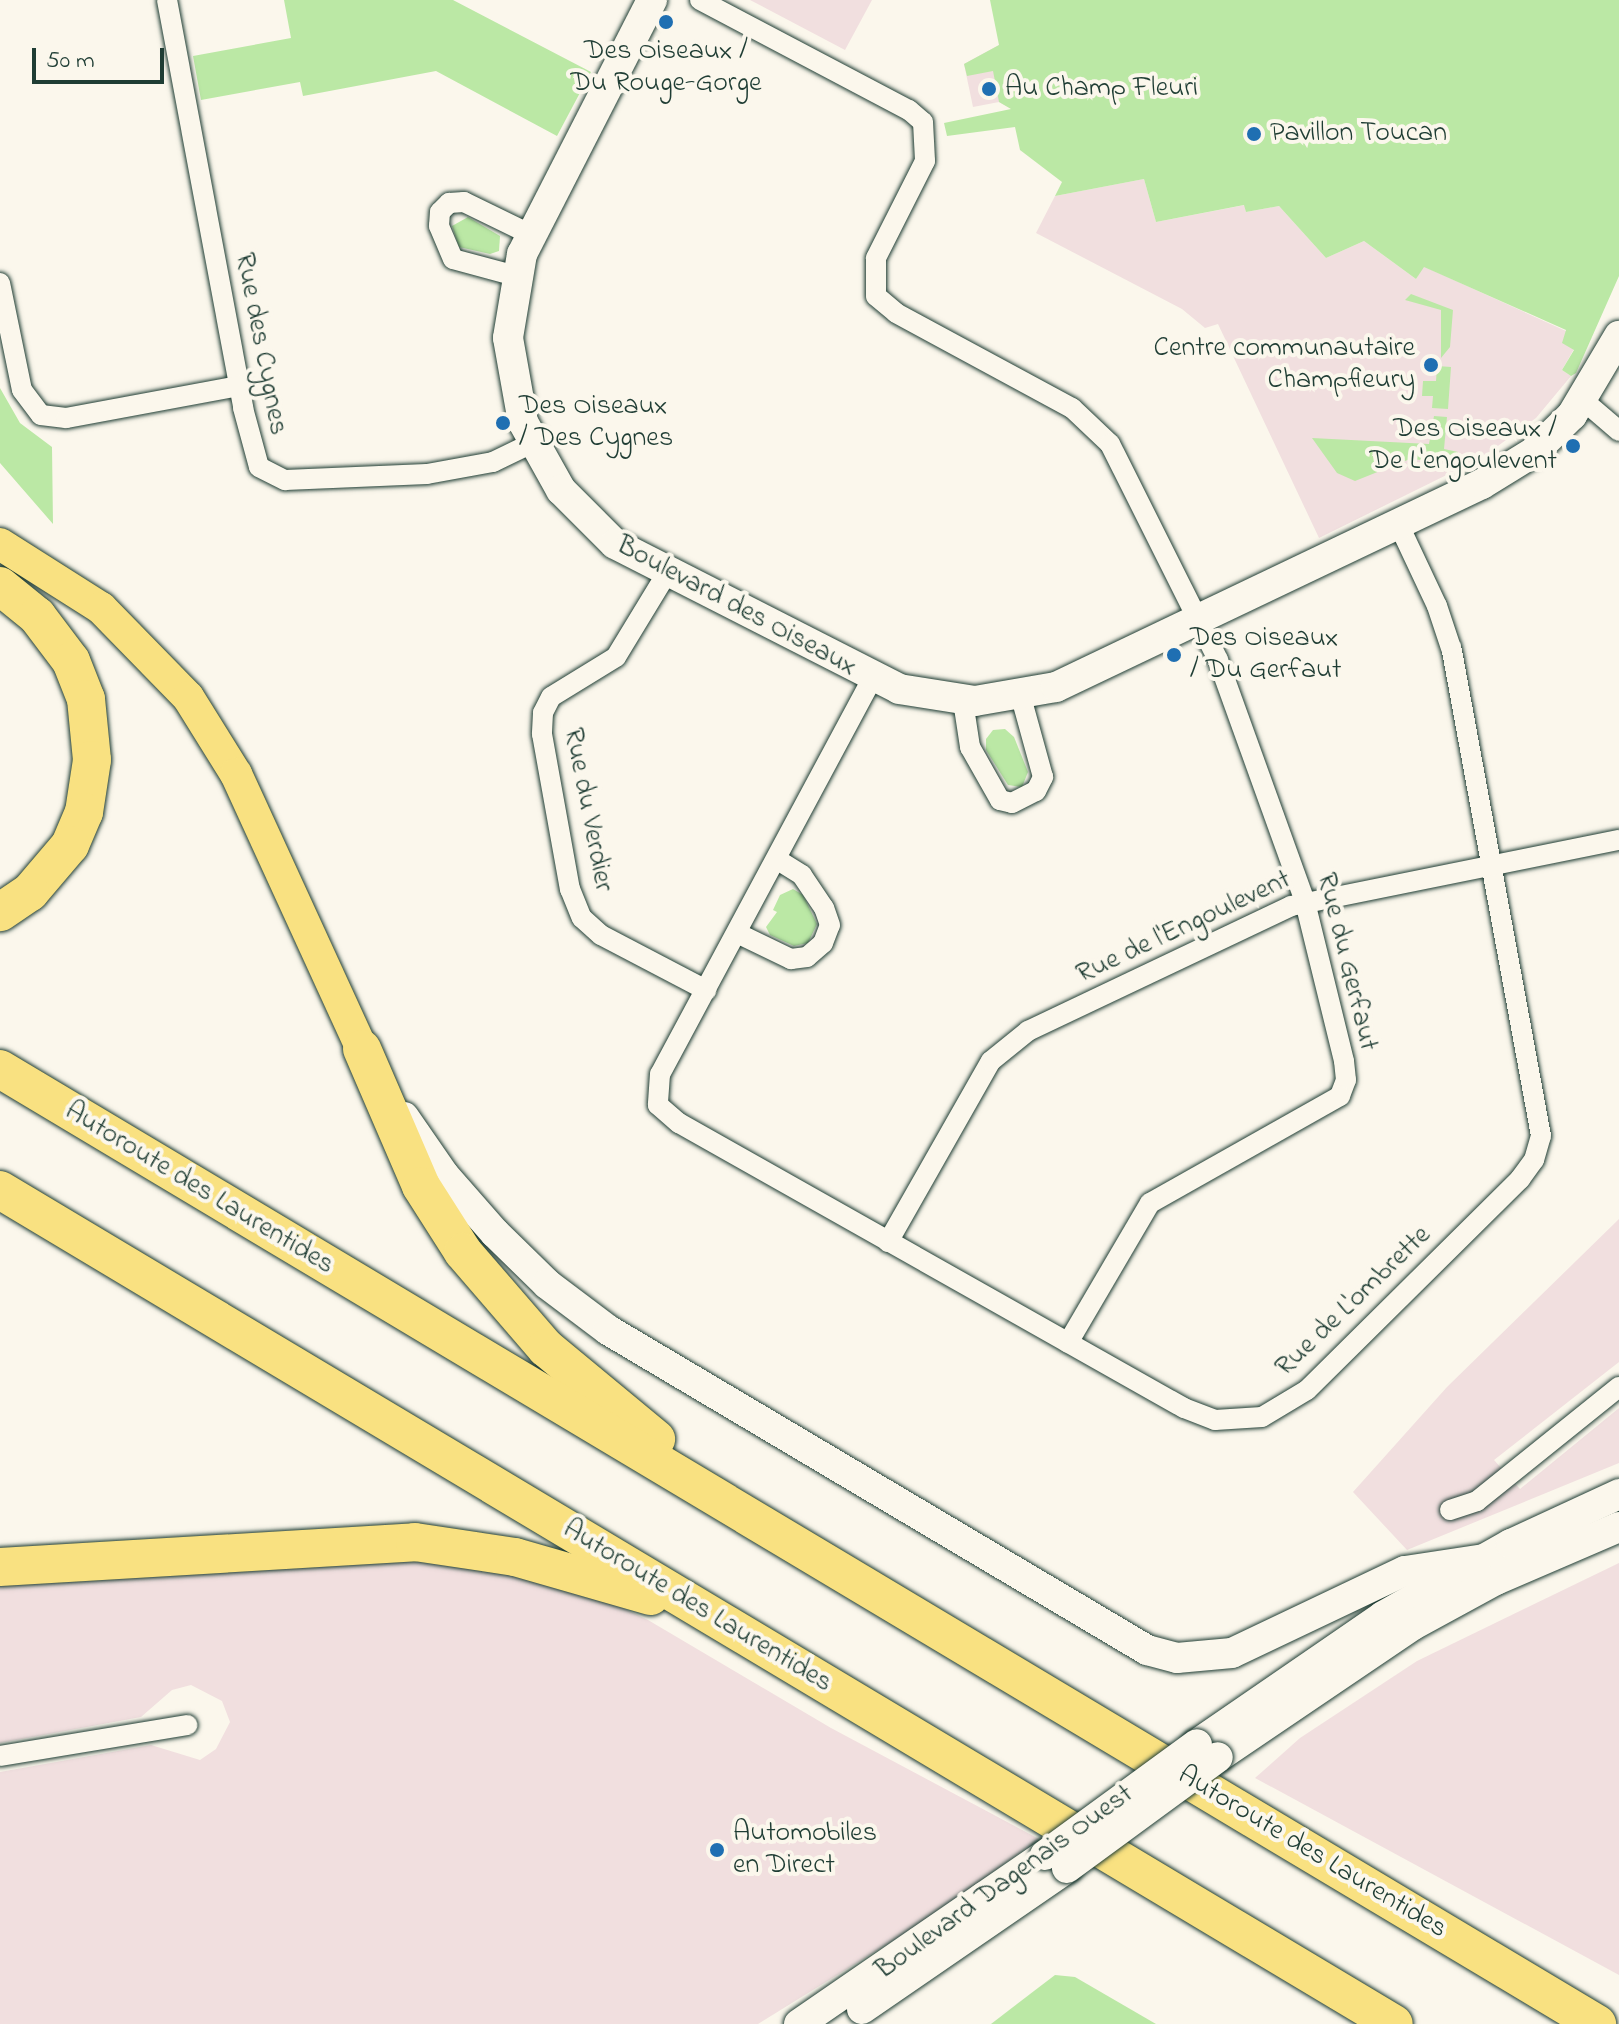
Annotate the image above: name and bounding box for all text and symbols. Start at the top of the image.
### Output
marker: Des Oiseaux / Du Rouge-Gorge [657,13,675,31]
scale bar [36,32,168,82]
place label: Des Oiseaux / Du Rouge-Gorge [570,35,762,101]
text: 50 m [46,44,95,79]
place label: Au Champ Fleuri [1005,72,1198,106]
marker: Au Champ Fleuri [980,80,998,98]
place label: Pavillon Toucan [1270,117,1447,151]
marker: Pavillon Toucan [1245,125,1263,143]
street label: Rue des Cygnes [226,250,294,438]
place label: Centre communautaire Champfleury [1154,332,1415,398]
marker: Centre communautaire Champfleury [1422,356,1440,374]
place label: Des Oiseaux / Des Cygnes [519,390,673,456]
place label: Des Oiseaux / De L'engoulevent [1370,413,1557,479]
marker: Des Oiseaux / Des Cygnes [494,414,512,432]
marker: Des Oiseaux / De L'engoulevent [1564,437,1582,455]
street label: Boulevard des Oiseaux [610,529,862,685]
place label: Des Oiseaux / Du Gerfaut [1190,622,1341,688]
marker: Des Oiseaux / Du Gerfaut [1165,646,1183,664]
street label: Rue du Verdier [555,725,619,895]
street label: Rue de l'Engoulevent [1072,864,1296,992]
street label: Rue du Gerfaut [1308,870,1384,1054]
street label: Autoroute des Laurentides [58,1095,340,1283]
street label: Rue de L'ombrette [1269,1219,1439,1385]
street label: Autoroute des Laurentides [556,1513,838,1701]
street label: Autoroute des Laurentides [1171,1759,1453,1947]
street label: Boulevard Dagenais Ouest [870,1778,1140,1988]
place label: Automobiles en Direct [733,1817,877,1883]
marker: Automobiles en Direct [708,1841,726,1859]

